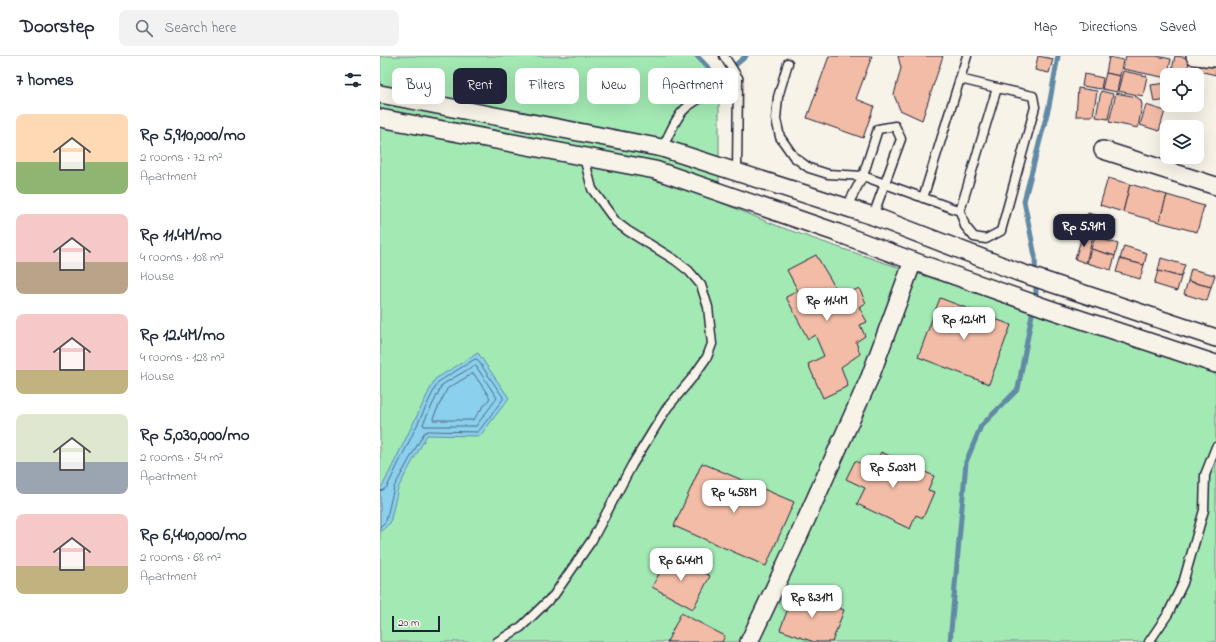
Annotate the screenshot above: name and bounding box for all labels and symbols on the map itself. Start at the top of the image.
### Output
pin: Rp 5.91M [1043,214,1125,248]
pin: Rp 11.4M [786,288,868,322]
pin: Rp 12.4M [923,307,1005,341]
pin: Rp 5.03M [852,455,934,489]
pin: Rp 4.58M [693,480,775,514]
pin: Rp 6.44M [640,548,722,582]
pin: Rp 8.31M [771,585,853,619]
scale bar [392,614,440,633]

